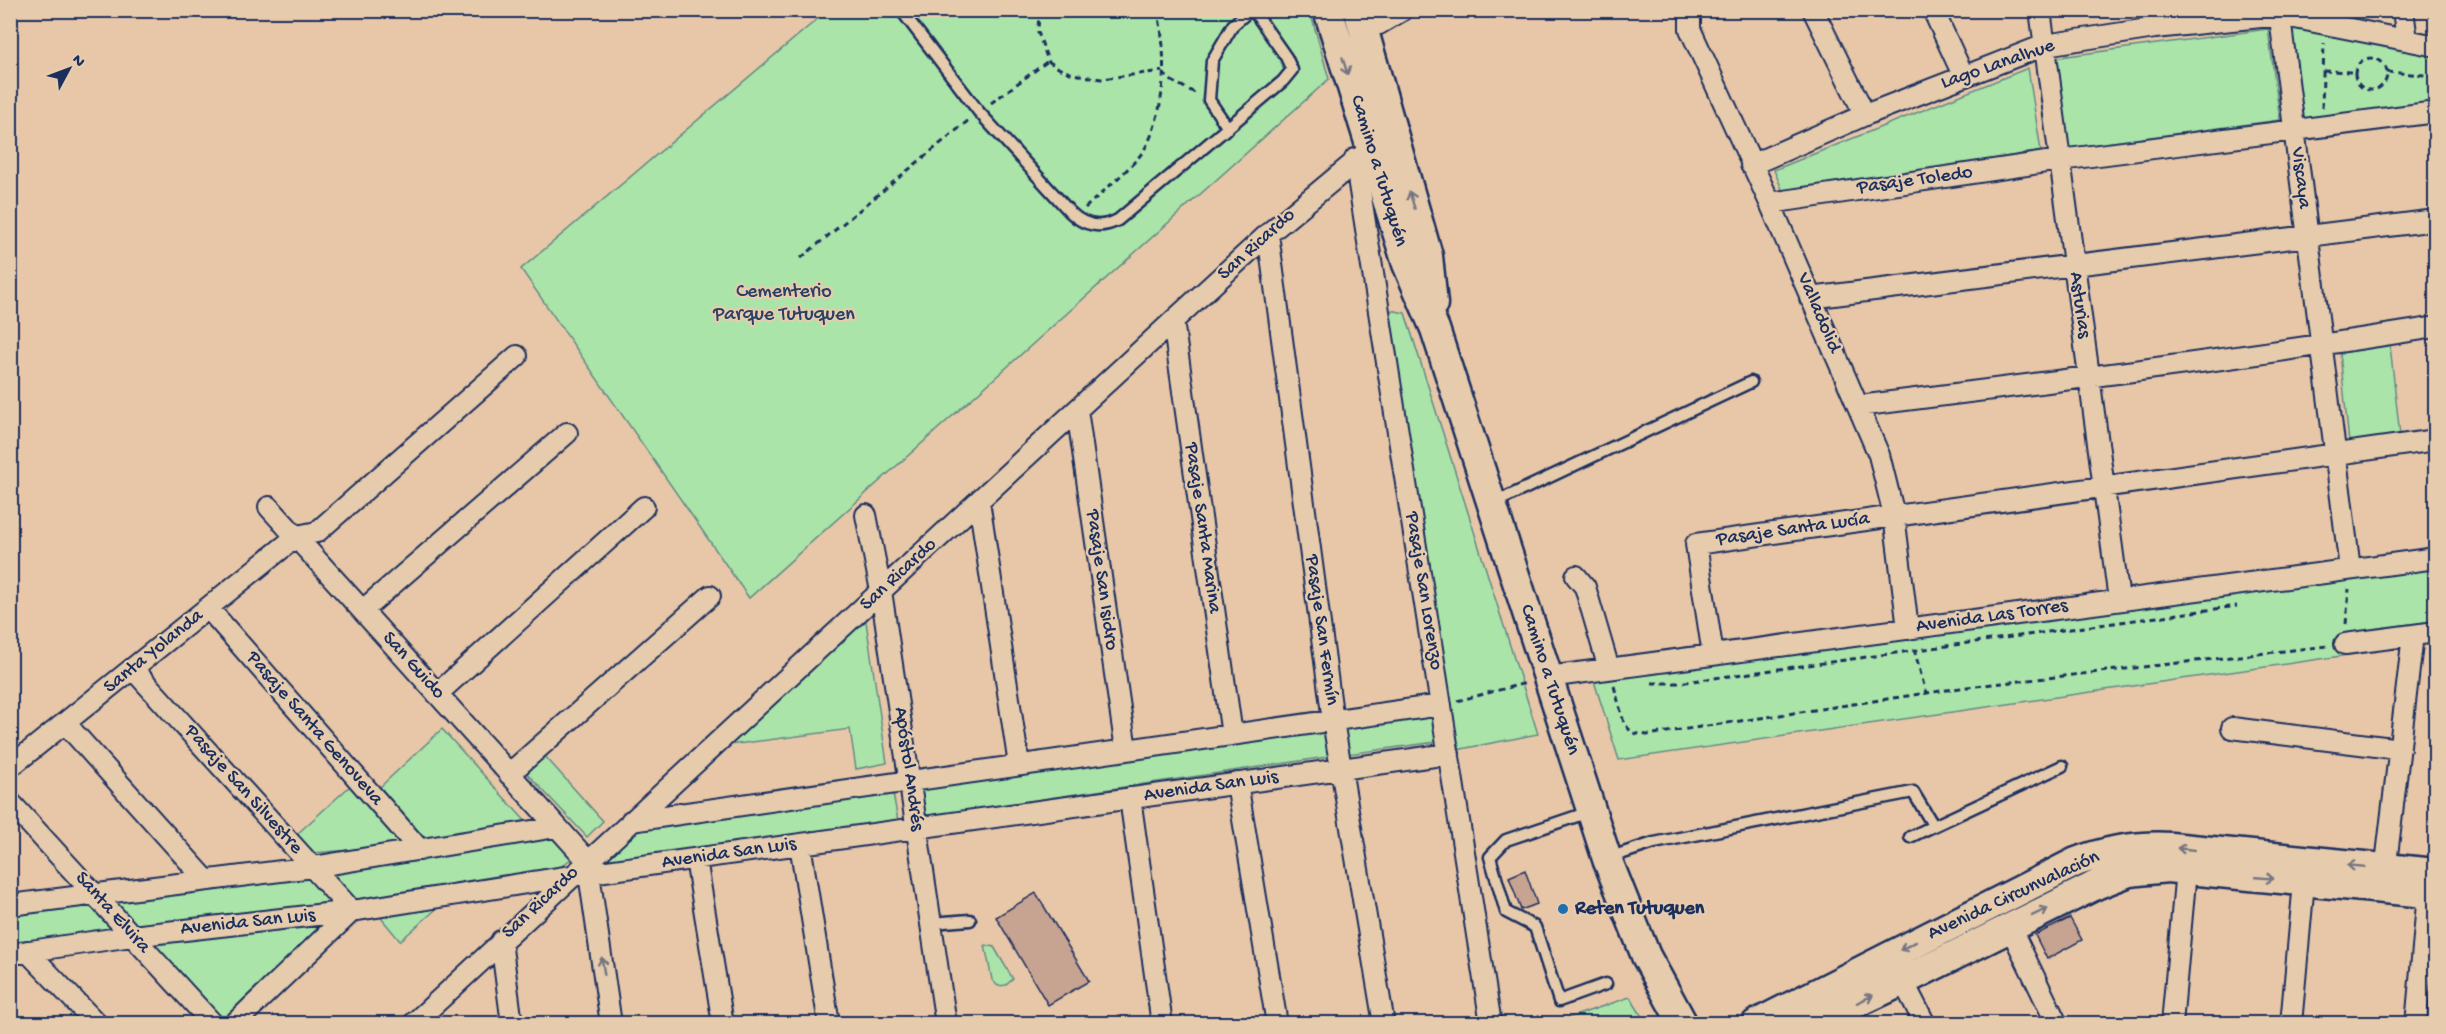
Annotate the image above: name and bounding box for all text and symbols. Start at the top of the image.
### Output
street label: Lago Lanalhue [1938,35,2059,95]
north arrow [39,39,99,99]
text: N [67,51,89,72]
one-way arrow [1340,56,1351,75]
street label: Camino a Tutuquén [1344,93,1412,250]
street label: Viscaya [2285,145,2315,211]
street label: Pasaje Toledo [1855,162,1974,201]
one-way arrow [1406,191,1417,210]
street label: San Ricardo [1213,204,1301,286]
street label: Valladolid [1790,269,1846,359]
street label: Asturias [2063,270,2095,340]
park label: Cementerio Parque Tutuquen [712,281,855,327]
street label: Pasaje Santa Marina [1178,440,1226,616]
street label: Pasaje San Isidro [1080,507,1122,652]
street label: Pasaje Santa Lucía [1714,508,1872,552]
street label: Pasaje San Lorenzo [1399,509,1447,672]
street label: San Ricardo [856,534,942,616]
street label: Pasaje San Fermín [1299,552,1343,707]
street label: Avenida Las Torres [1915,595,2070,639]
street label: Camino a Tutuquén [1514,602,1584,759]
street label: Santa Yolanda [100,604,209,699]
street label: San Guido [377,627,449,705]
street label: Pasaje Santa Genoveva [240,646,388,812]
street label: Apóstol Andrés [888,706,928,833]
street label: Pasaje San Silvestre [178,720,308,860]
street label: Avenida San Luis [1142,766,1280,808]
street label: Avenida San Luis [660,833,798,875]
one-way arrow [2177,843,2197,854]
street label: Avenida Circunvalación [1925,846,2104,946]
one-way arrow [2347,860,2367,871]
street label: San Ricardo [498,862,584,944]
street label: Santa Elvira [69,867,155,959]
one-way arrow [2255,873,2275,884]
place label: Reten Tutuquen [1574,898,1705,921]
marker: Reten Tutuquen [1556,902,1570,916]
street label: Avenida San Luis [179,904,317,942]
one-way arrow [2031,906,2049,918]
one-way arrow [1900,941,1918,952]
one-way arrow [597,956,608,976]
one-way arrow [1856,992,1874,1004]

